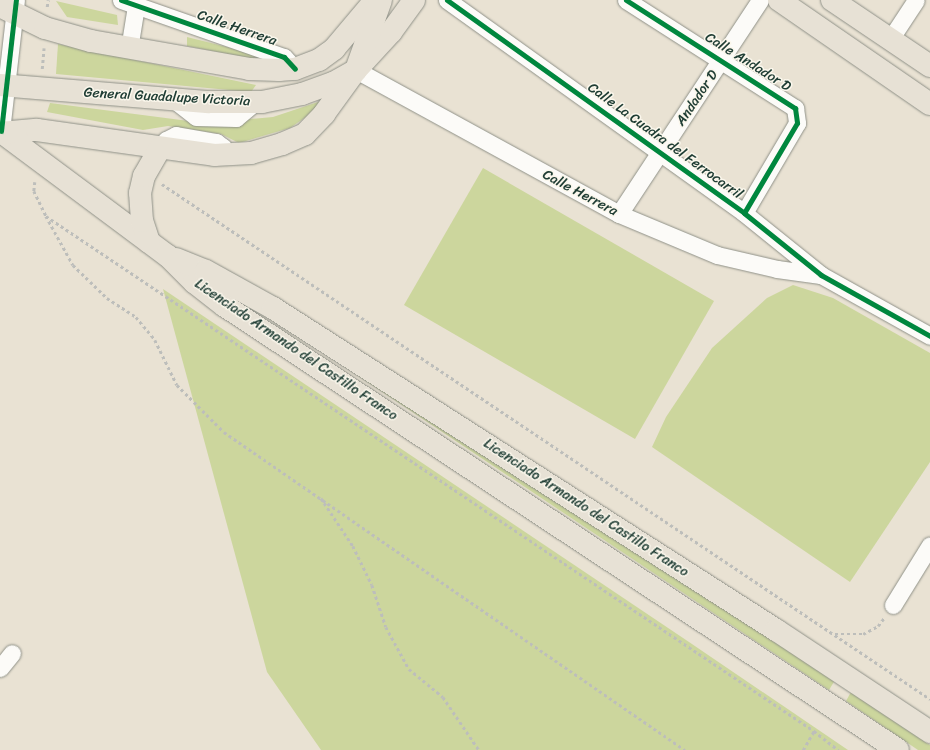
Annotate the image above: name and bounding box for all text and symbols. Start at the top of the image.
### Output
street label: Calle Herrera [195,7,279,49]
street label: Calle Andador D [702,29,794,95]
street label: Andador D [672,67,722,129]
street label: Calle La Cuadra del Ferrocarril [584,79,746,203]
street label: General Guadalupe Victoria [83,84,251,110]
street label: Calle Herrera [539,166,621,220]
street label: Licenciado Armando del Castillo Franco [191,276,401,424]
street label: Licenciado Armando del Castillo Franco [480,435,692,581]

